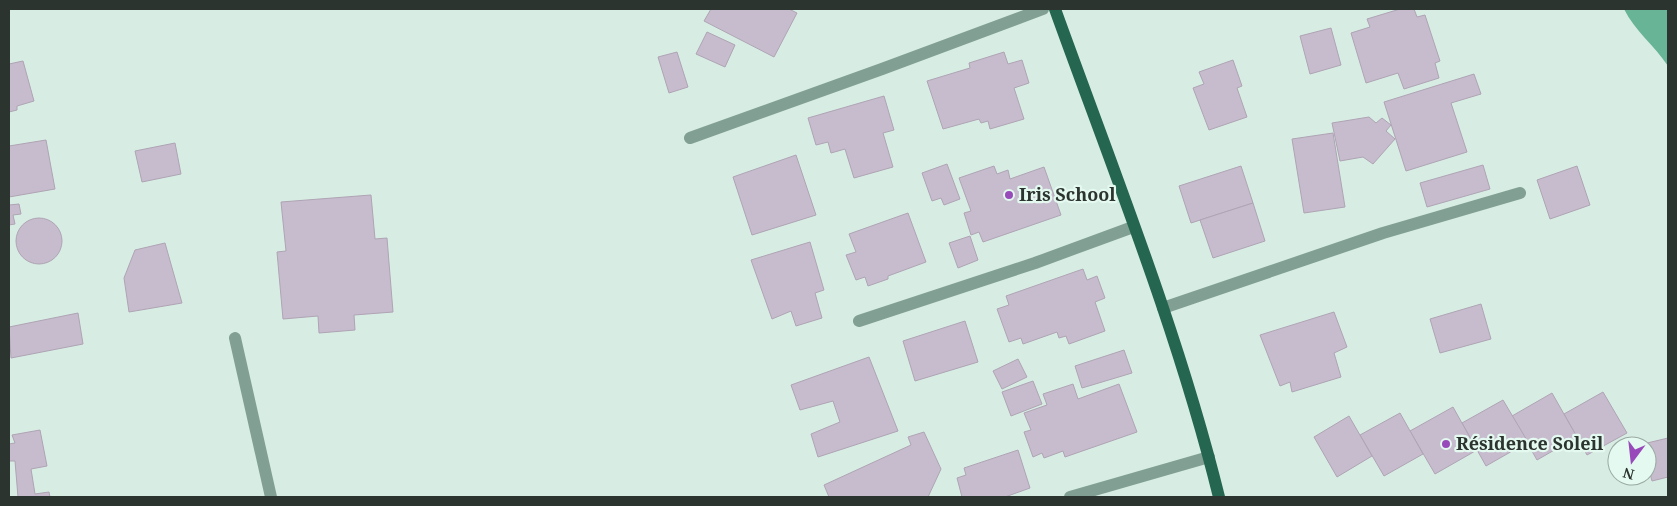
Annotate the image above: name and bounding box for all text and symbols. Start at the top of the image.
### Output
place label: Iris School [1019,182,1116,206]
marker: Iris School [1003,189,1015,201]
place label: Résidence Soleil [1456,431,1604,455]
north arrow [1607,436,1657,486]
marker: Résidence Soleil [1440,438,1452,450]
text: N [1621,463,1636,485]

